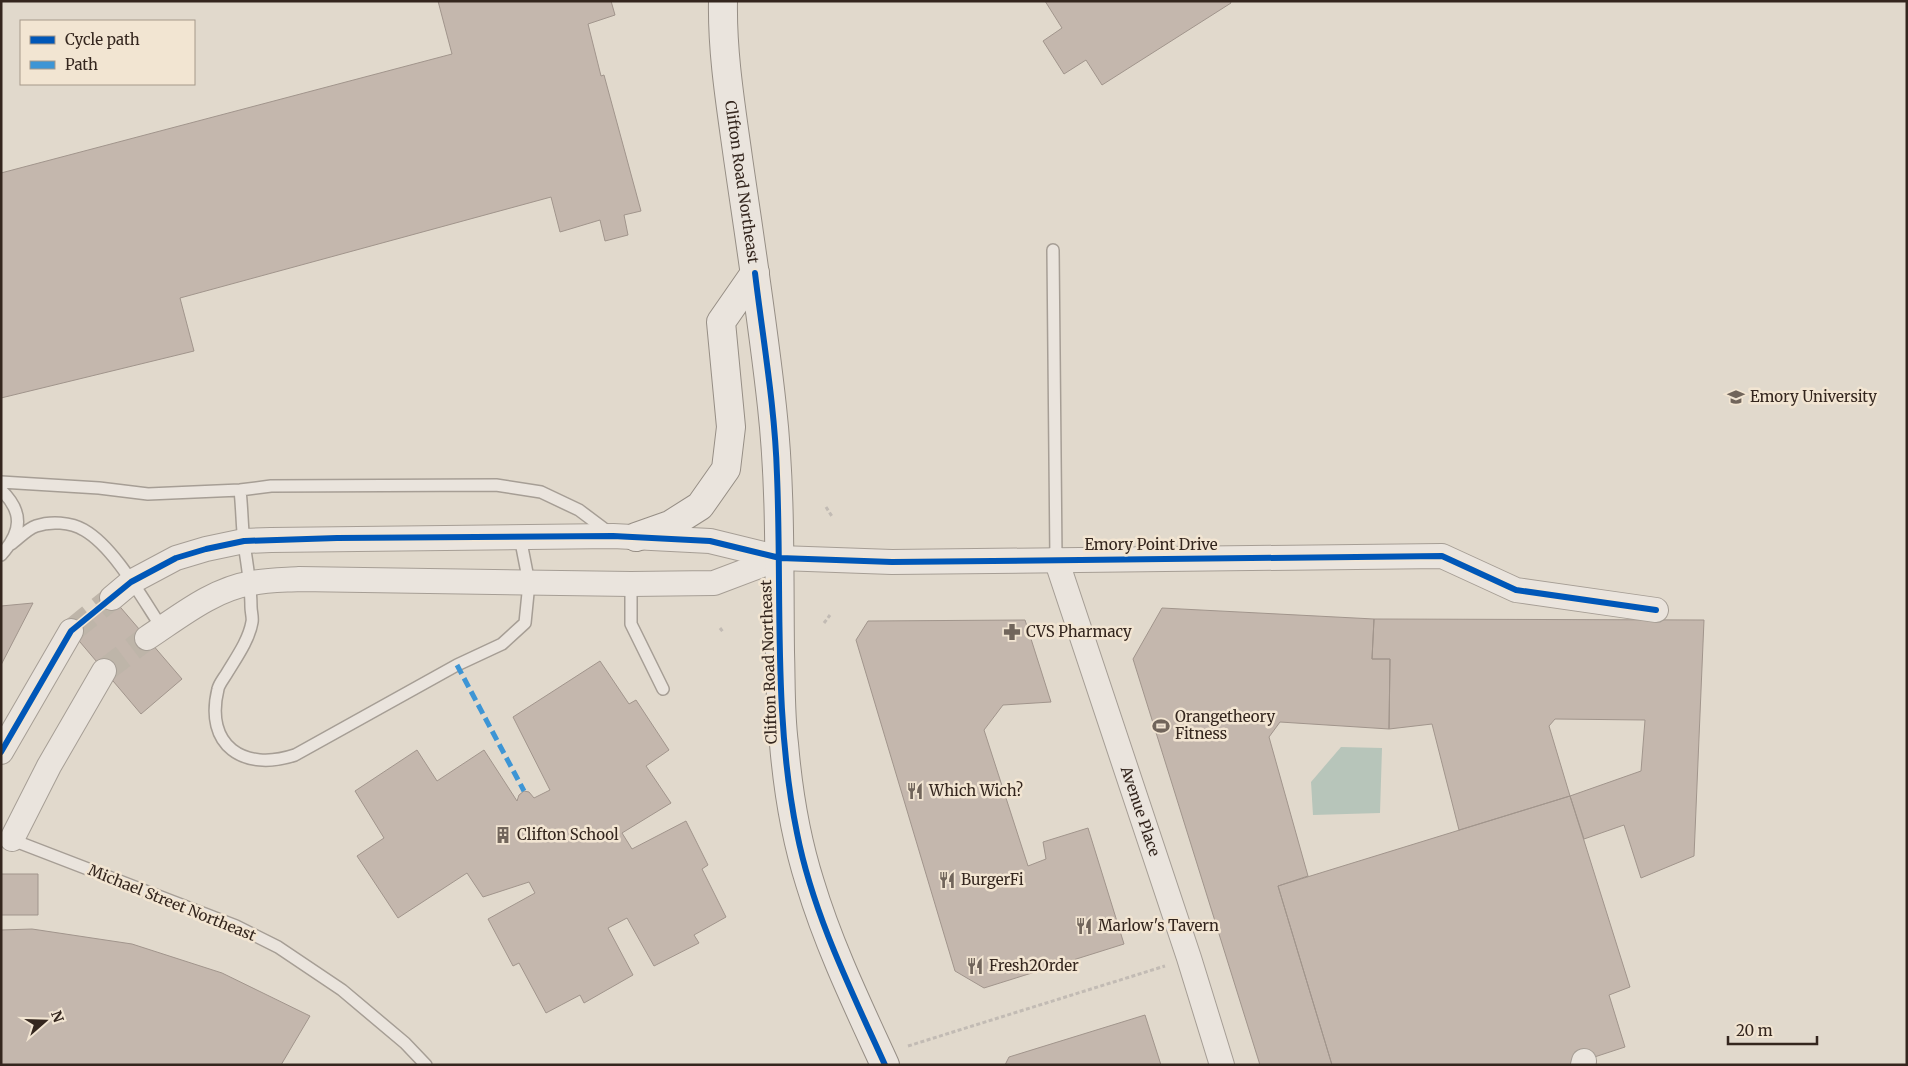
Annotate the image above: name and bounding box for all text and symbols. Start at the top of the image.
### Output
legend [20,20,195,85]
text: Cycle path [65,30,140,49]
text: Path [65,55,98,74]
street label: Clifton Road Northeast [721,99,763,265]
school or university icon: Emory University [1726,387,1746,407]
place label: Emory University [1750,387,1877,406]
street label: Emory Point Drive [1084,535,1218,554]
street label: Clifton Road Northeast [756,579,781,745]
pharmacy icon: CVS Pharmacy [1002,622,1022,642]
place label: CVS Pharmacy [1026,622,1132,641]
place label: Orangetheory Fitness [1175,707,1275,743]
sports icon: Orangetheory Fitness [1151,716,1171,736]
street label: Avenue Place [1116,763,1164,859]
restaurant icon: Which Wich? [905,781,925,801]
place label: Which Wich? [928,781,1023,800]
building icon: Clifton School [493,825,513,845]
place label: Clifton School [517,825,619,844]
street label: Michael Street Northeast [86,860,259,945]
restaurant icon: BurgerFi [937,870,957,890]
place label: BurgerFi [961,870,1024,889]
restaurant icon: Marlow's Tavern [1074,916,1094,936]
place label: Marlow's Tavern [1098,916,1219,935]
restaurant icon: Fresh2Order [965,956,985,976]
place label: Fresh2Order [989,956,1079,975]
north arrow [20,996,70,1046]
text: N [47,1008,68,1025]
scale bar [1728,1014,1817,1046]
text: 20 m [1736,1021,1773,1040]

